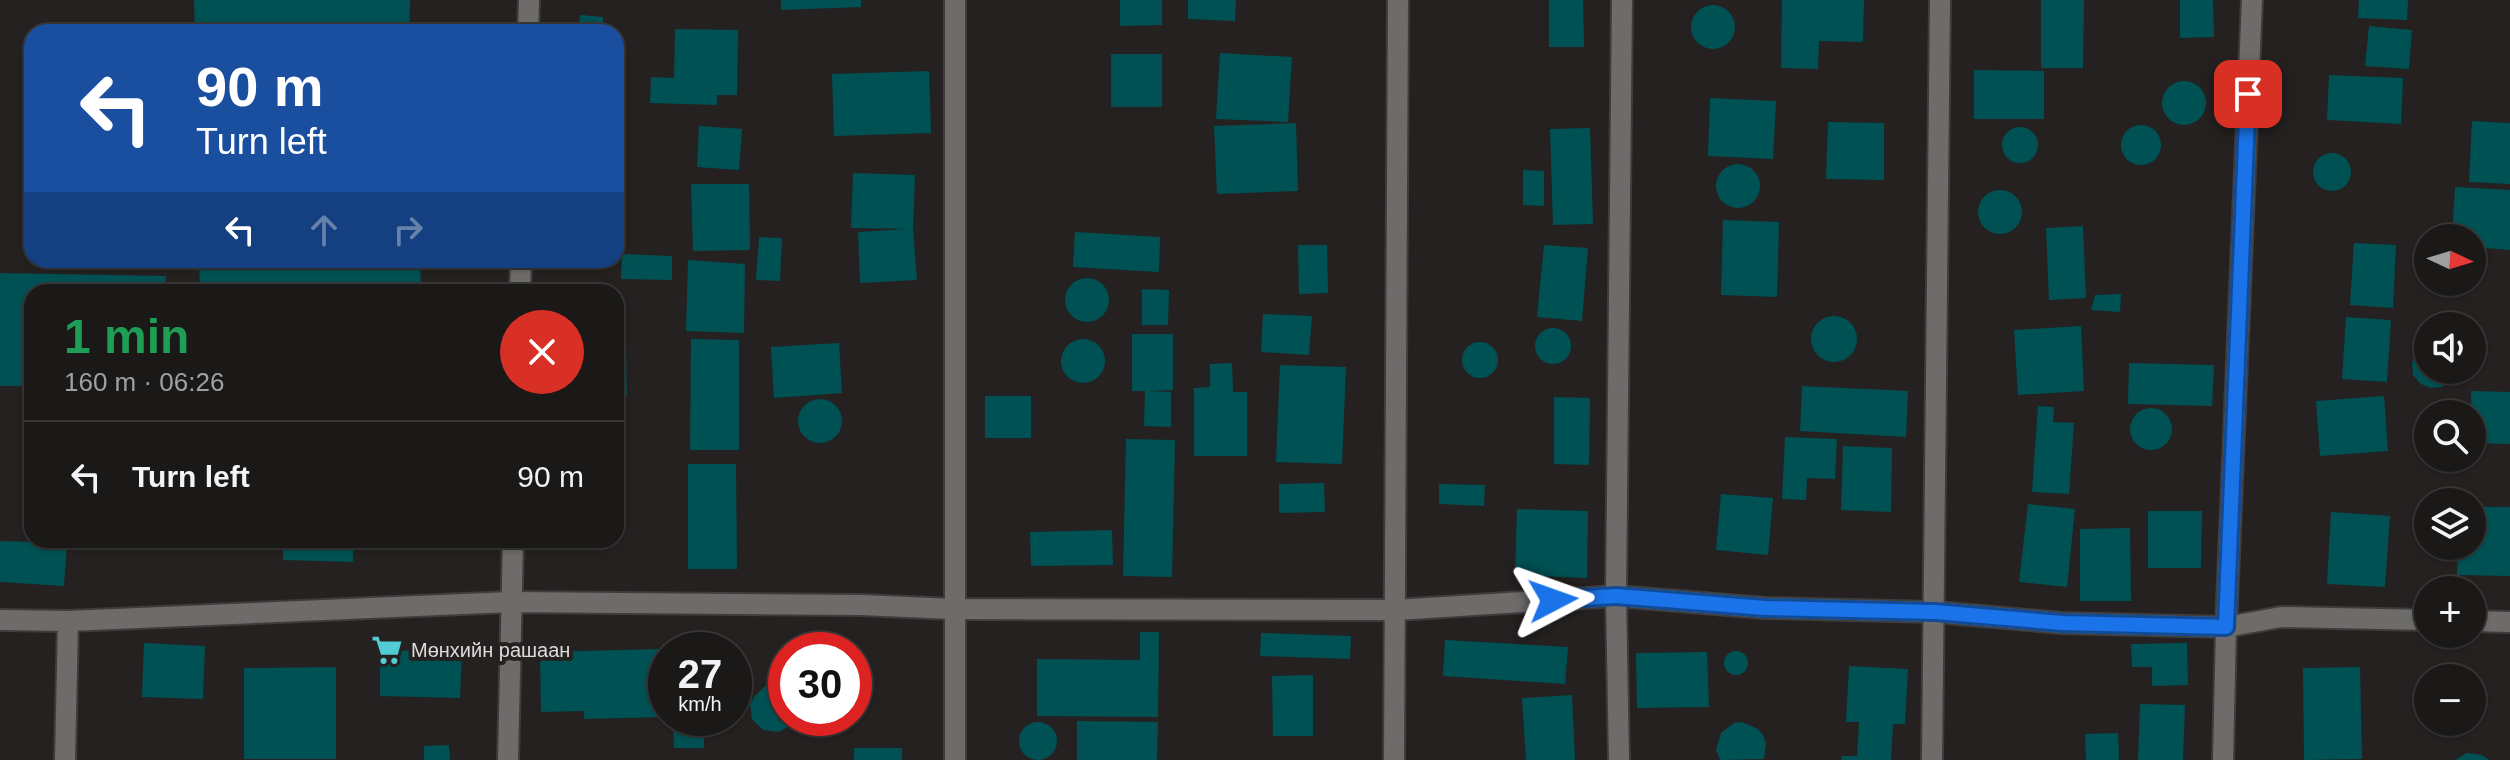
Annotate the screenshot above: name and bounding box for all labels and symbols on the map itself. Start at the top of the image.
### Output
pin [2214,60,2282,128]
north arrow [2414,224,2486,296]
position arrow [1511,558,1595,642]
speed limit sign: 30 [768,632,872,736]
supermarket icon: Мөнхийн рашаан [370,633,404,667]
place label: Мөнхийн рашаан [411,639,570,661]

